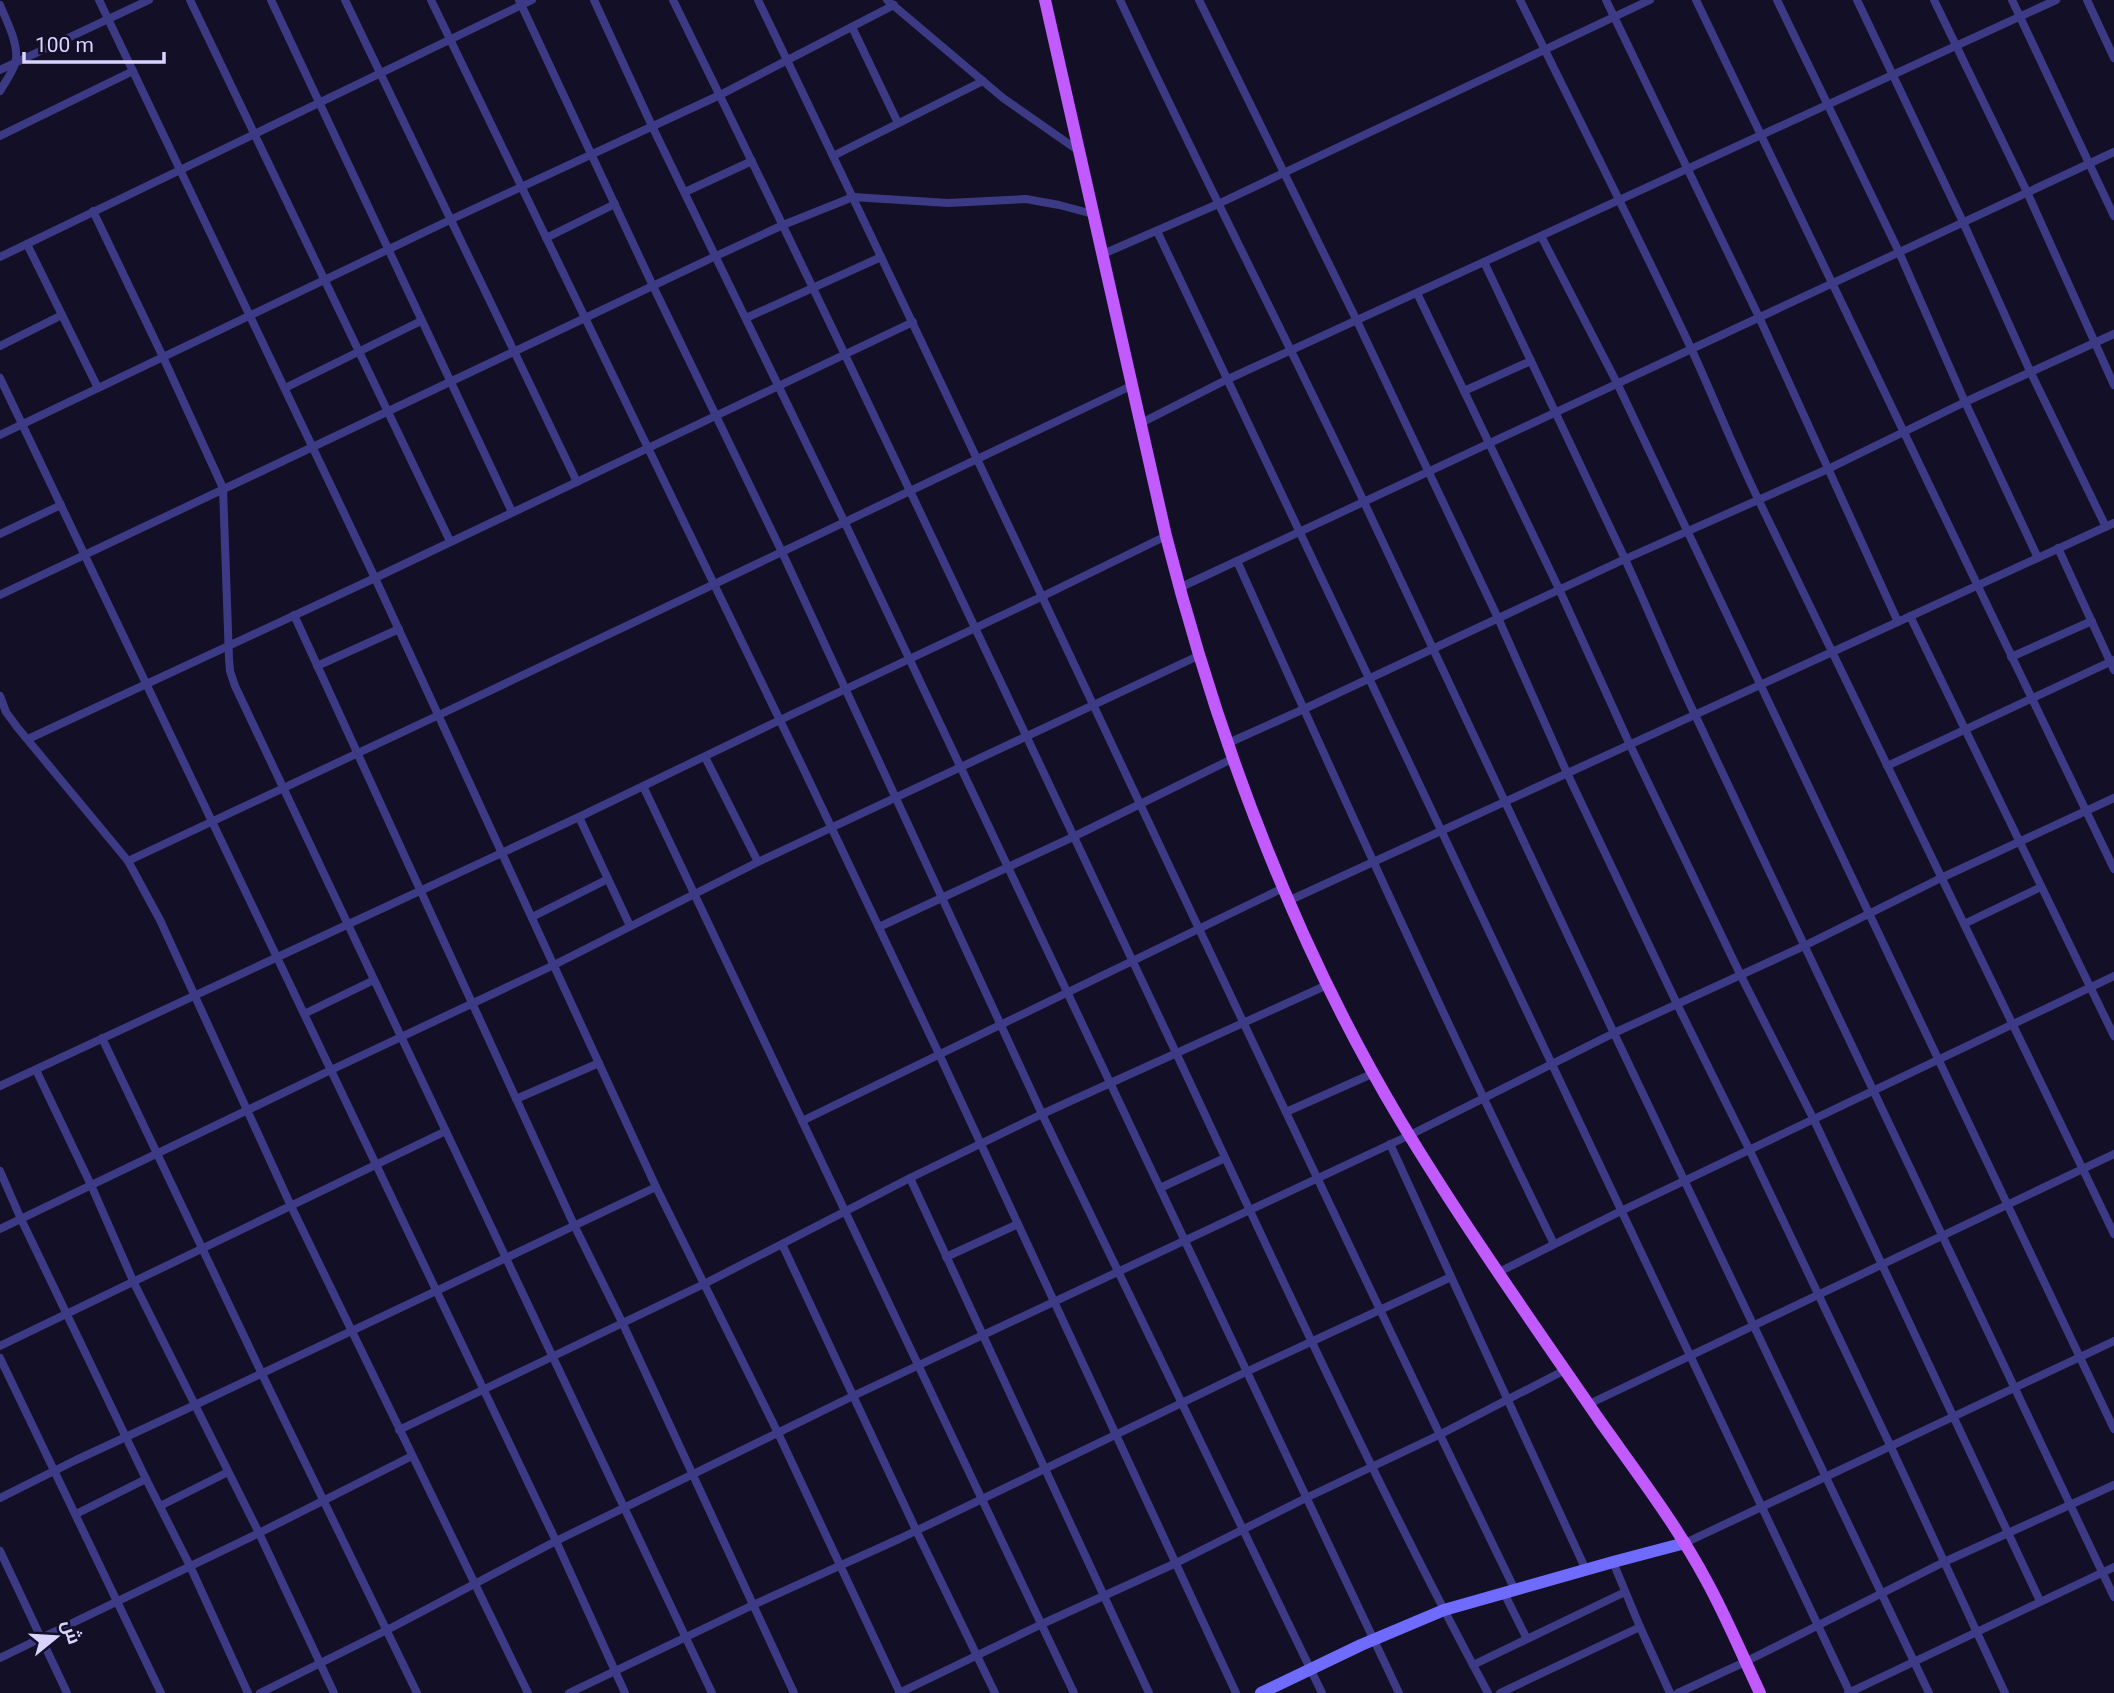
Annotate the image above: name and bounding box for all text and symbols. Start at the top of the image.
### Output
scale bar [24,21,164,65]
text: 100 m [35,33,94,57]
north arrow [21,1602,91,1672]
text: ش [57,1617,86,1647]

